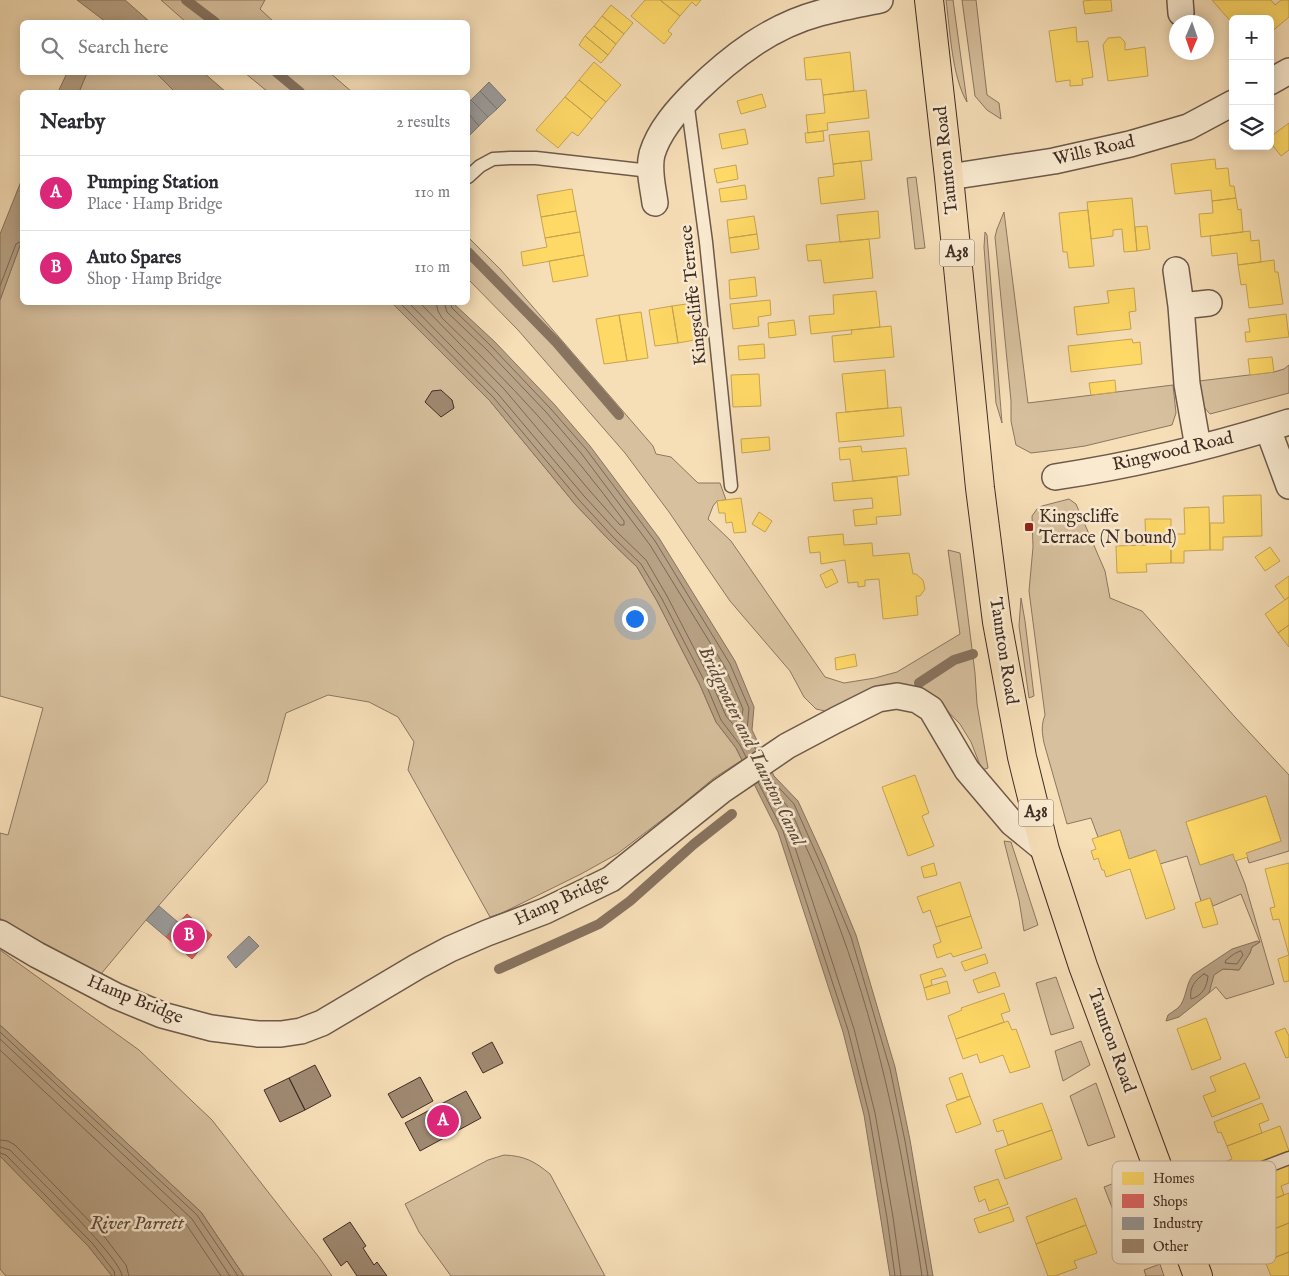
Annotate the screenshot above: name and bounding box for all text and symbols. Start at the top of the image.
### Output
north arrow [1169,15,1214,60]
map controls [1229,15,1274,150]
button: + [1229,15,1274,60]
search box [20,20,470,75]
icon: search [38,34,66,62]
text: Search here [78,36,169,60]
button: − [1229,60,1274,105]
street label: Taunton Road [930,105,964,215]
button: layers [1229,105,1274,150]
text: Nearby [40,109,105,136]
text: 2 results [396,113,450,133]
street label: Wills Road [1051,130,1137,172]
text: Pumping Station [87,171,219,195]
text: A [51,183,61,203]
text: 110 m [414,183,450,203]
text: Place · Hamp Bridge [87,195,223,215]
street label: Kingscliffe Terrace [675,224,713,366]
road number: A38 [940,240,974,266]
text: Auto Spares [87,246,181,270]
text: B [51,258,61,278]
text: 110 m [414,258,450,278]
text: Shop · Hamp Bridge [87,270,222,290]
street label: Ringwood Road [1110,427,1236,477]
place label: Kingscliffe Terrace (N bound) [1039,506,1177,550]
marker: Kingscliffe Terrace (N bound) [1023,521,1035,533]
street label: Taunton Road [983,596,1023,707]
your location [622,606,648,632]
water label: Bridgwater and Taunton Canal [692,642,810,851]
road number: A38 [1018,800,1054,826]
street label: Hamp Bridge [511,868,613,932]
pin: B [173,917,205,955]
street label: Hamp Bridge [84,970,186,1030]
street label: Taunton Road [1082,986,1140,1096]
pin: A [427,1102,459,1140]
legend [1112,1161,1276,1264]
text: Homes [1153,1170,1195,1188]
text: Shops [1153,1193,1188,1211]
water label: River Parrett [90,1212,185,1236]
text: Industry [1153,1215,1203,1233]
text: Other [1153,1238,1188,1256]

